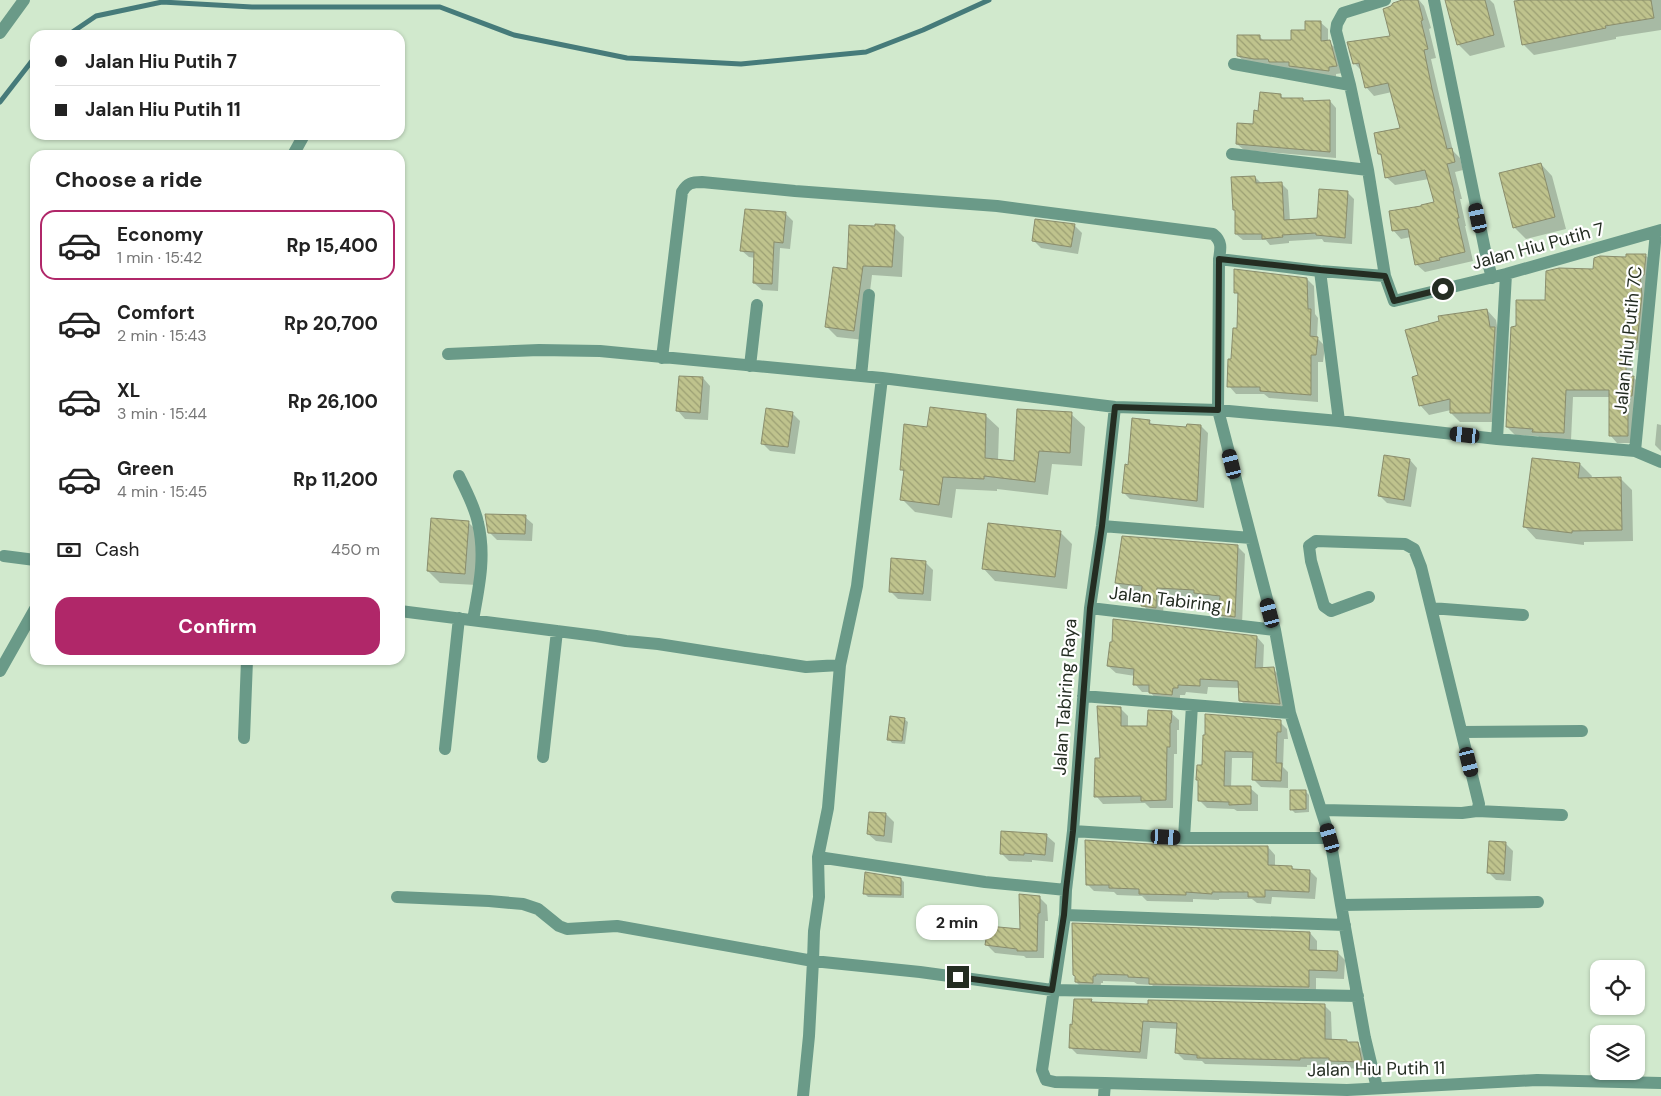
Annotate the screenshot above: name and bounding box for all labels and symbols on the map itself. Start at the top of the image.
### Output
car [1467,202,1488,234]
street label: Jalan Hiu Putih 7 [1469,217,1607,275]
street label: Jalan Hiu Putih 7C [1608,265,1648,415]
route start [1432,278,1454,300]
car [1449,426,1480,444]
car [1221,448,1242,480]
street label: Jalan Tabiring I [1108,581,1232,619]
car [1258,597,1281,629]
street label: Jalan Tabiring Raya [1048,618,1082,776]
car [1458,746,1479,778]
car [1318,822,1341,854]
car [1150,829,1181,845]
callout: 2 min [917,904,999,940]
route end [947,966,969,988]
street label: Jalan Hiu Putih 11 [1307,1056,1445,1082]

